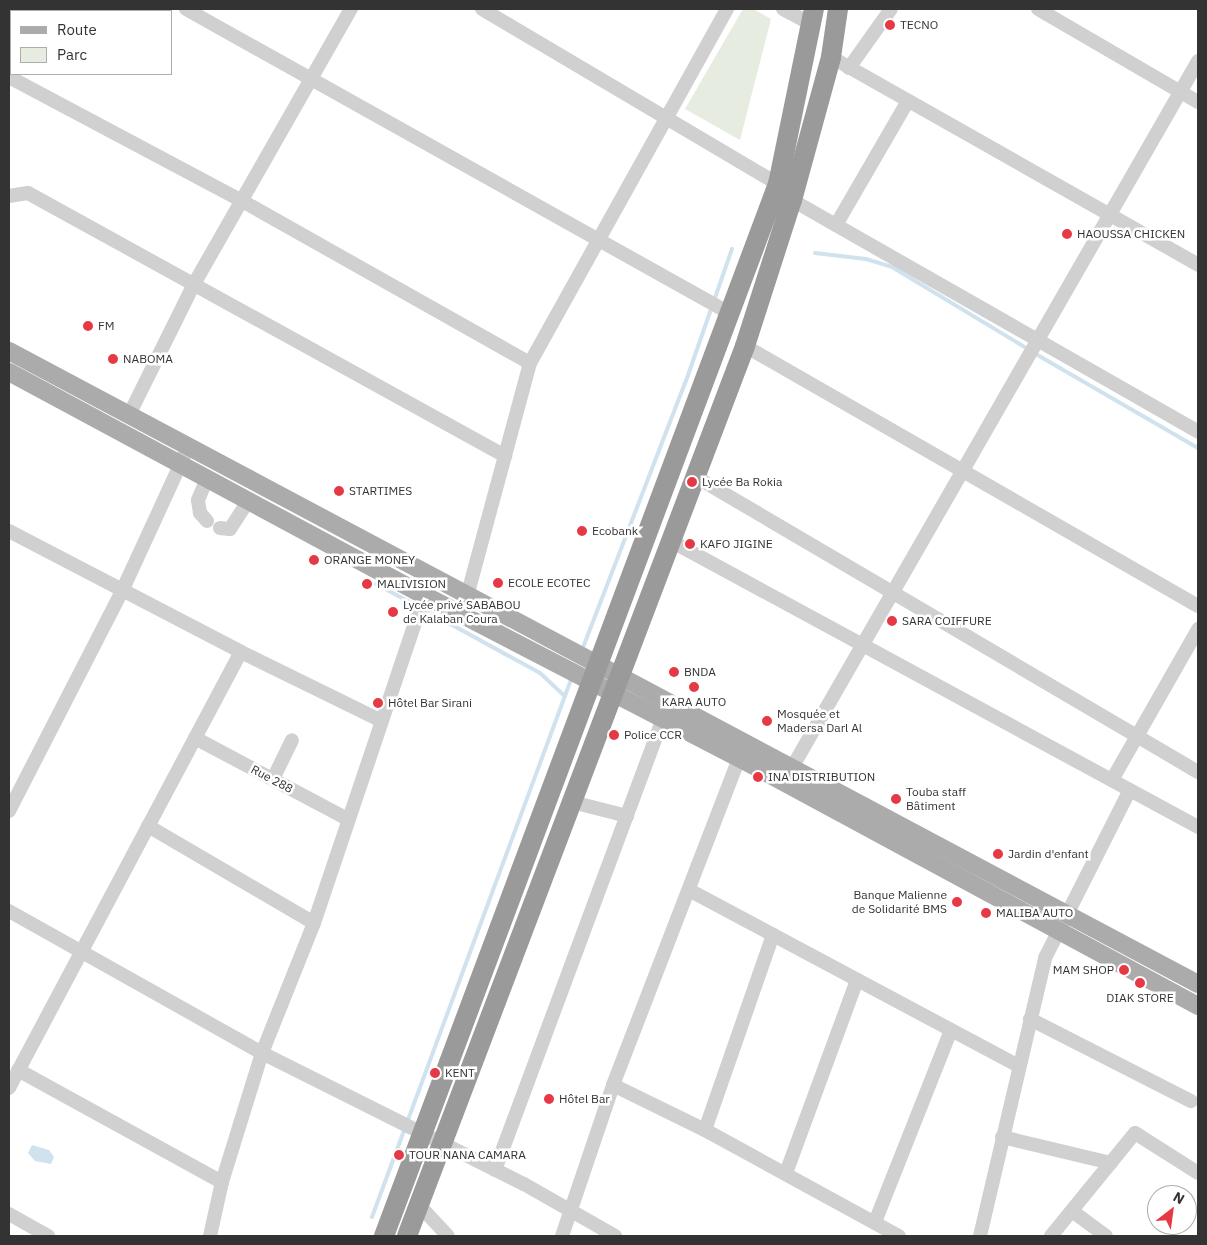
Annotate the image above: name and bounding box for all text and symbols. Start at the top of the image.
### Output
legend [10,10,172,75]
place label: TECNO [900,18,938,32]
marker: TECNO [884,19,896,31]
text: Route [57,20,97,39]
text: Parc [57,45,87,64]
place label: HAOUSSA CHICKEN [1077,227,1185,241]
marker: HAOUSSA CHICKEN [1061,228,1073,240]
place label: FM [98,319,114,333]
marker: FM [82,320,94,332]
place label: NABOMA [123,352,173,366]
marker: NABOMA [107,353,119,365]
place label: Lycée Ba Rokia [702,475,782,489]
marker: Lycée Ba Rokia [686,476,698,488]
place label: STARTIMES [349,484,412,498]
marker: STARTIMES [333,485,345,497]
place label: Ecobank [592,524,638,538]
marker: Ecobank [576,525,588,537]
place label: KAFO JIGINE [700,537,773,551]
marker: KAFO JIGINE [684,538,696,550]
place label: ORANGE MONEY [324,553,415,567]
marker: ORANGE MONEY [308,554,320,566]
place label: ECOLE ECOTEC [508,576,590,590]
place label: MALIVISION [377,577,446,591]
marker: ECOLE ECOTEC [492,577,504,589]
marker: MALIVISION [361,578,373,590]
place label: Lycée privé SABABOU de Kalaban Coura [403,598,521,626]
marker: Lycée privé SABABOU de Kalaban Coura [387,606,399,618]
place label: SARA COIFFURE [902,614,992,628]
marker: SARA COIFFURE [886,615,898,627]
place label: BNDA [684,665,716,679]
marker: BNDA [668,666,680,678]
marker: KARA AUTO [688,681,700,693]
place label: KARA AUTO [662,695,726,709]
place label: Hôtel Bar Sirani [388,696,472,710]
marker: Hôtel Bar Sirani [372,697,384,709]
place label: Mosquée et Madersa Darl Al [777,707,862,735]
marker: Mosquée et Madersa Darl Al [761,715,773,727]
place label: Police CCR [624,728,682,742]
marker: Police CCR [608,729,620,741]
street label: Rue 288 [249,762,295,796]
place label: INA DISTRIBUTION [768,770,875,784]
marker: INA DISTRIBUTION [752,771,764,783]
place label: Touba staff Bâtiment [906,785,966,813]
marker: Touba staff Bâtiment [890,793,902,805]
place label: Jardin d'enfant [1008,847,1089,861]
marker: Jardin d'enfant [992,848,1004,860]
place label: Banque Malienne de Solidarité BMS [852,888,947,916]
marker: Banque Malienne de Solidarité BMS [951,896,963,908]
place label: MALIBA AUTO [996,906,1073,920]
marker: MALIBA AUTO [980,907,992,919]
place label: MAM SHOP [1053,963,1114,977]
marker: MAM SHOP [1118,964,1130,976]
marker: DIAK STORE [1134,977,1146,989]
place label: DIAK STORE [1106,991,1174,1005]
place label: KENT [445,1066,475,1080]
marker: KENT [429,1067,441,1079]
place label: Hôtel Bar [559,1092,610,1106]
marker: Hôtel Bar [543,1093,555,1105]
place label: TOUR NANA CAMARA [409,1148,526,1162]
marker: TOUR NANA CAMARA [393,1149,405,1161]
north arrow [1147,1185,1197,1235]
text: N [1170,1188,1188,1208]

